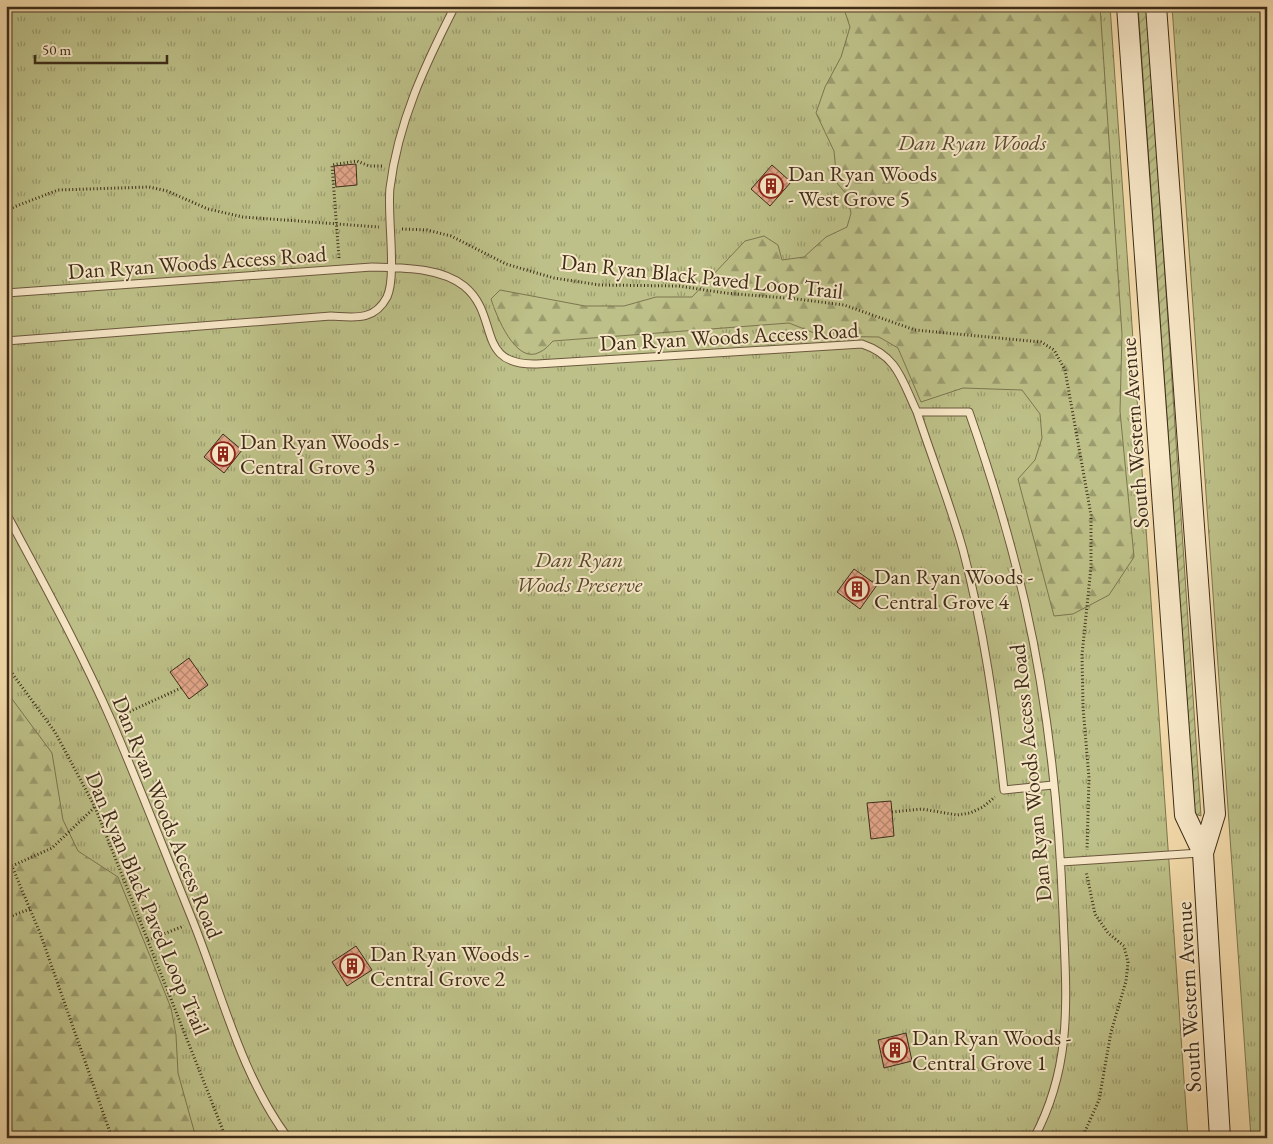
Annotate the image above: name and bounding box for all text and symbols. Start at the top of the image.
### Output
scale bar [35,32,168,64]
text: 50 m [42,40,71,59]
park label: Dan Ryan Woods [897,128,1047,157]
place label: Dan Ryan Woods - West Grove 5 [788,159,937,213]
building icon: Dan Ryan Woods - West Grove 5 [758,173,784,199]
street label: Dan Ryan Woods Access Road [67,239,328,286]
street label: Dan Ryan Black Paved Loop Trail [559,247,845,306]
street label: Dan Ryan Woods Access Road [599,315,860,358]
street label: South Western Avenue [1113,336,1156,529]
place label: Dan Ryan Woods - Central Grove 3 [240,427,400,481]
building icon: Dan Ryan Woods - Central Grove 3 [210,441,236,467]
park label: Dan Ryan Woods Preserve [516,545,643,599]
place label: Dan Ryan Woods - Central Grove 4 [874,562,1034,616]
building icon: Dan Ryan Woods - Central Grove 4 [844,576,870,602]
street label: Dan Ryan Woods Access Road [1002,642,1058,903]
street label: Dan Ryan Woods Access Road [106,692,230,944]
street label: Dan Ryan Black Paved Loop Trail [79,767,216,1040]
street label: South Western Avenue [1169,900,1208,1093]
place label: Dan Ryan Woods - Central Grove 2 [370,939,530,993]
building icon: Dan Ryan Woods - Central Grove 2 [339,953,365,979]
place label: Dan Ryan Woods - Central Grove 1 [912,1023,1072,1077]
building icon: Dan Ryan Woods - Central Grove 1 [882,1037,908,1063]

